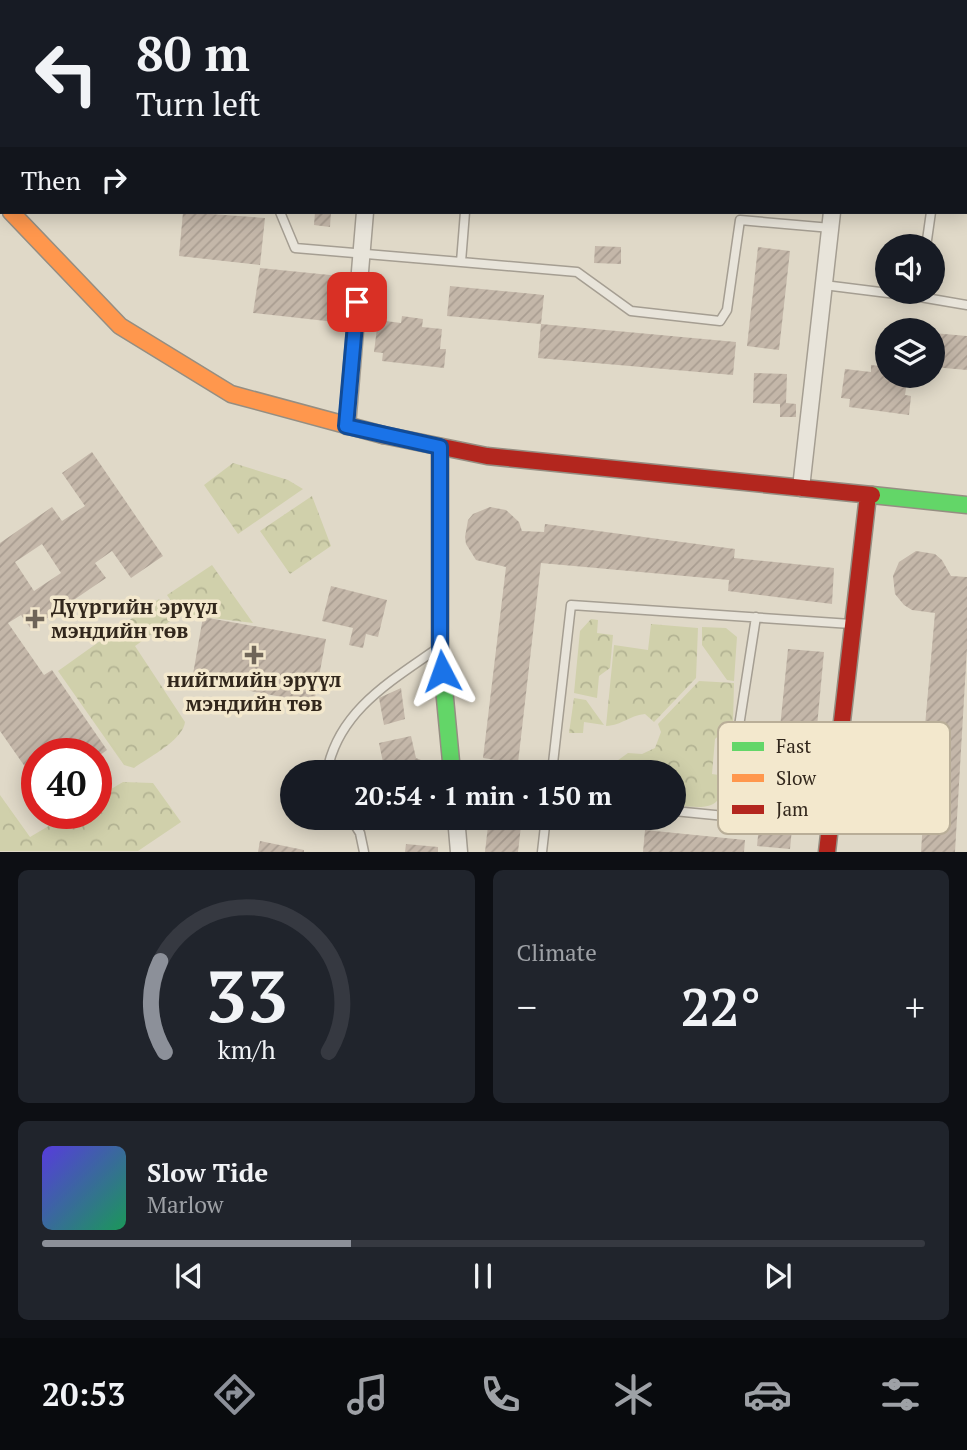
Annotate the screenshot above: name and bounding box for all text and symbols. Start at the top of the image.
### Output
text: 80 m [136,20,250,85]
icon: left [21,28,112,119]
text: Turn left [136,83,260,125]
icon: right [95,161,133,199]
text: Then [21,163,81,197]
map controls [875,234,945,388]
button: sound [875,234,945,304]
pin [327,272,387,332]
icon: arrive [338,283,376,321]
button: layers [875,318,945,388]
place label: Дүүргийн эрүүл мэндийн төв [51,592,218,644]
marker: Дүүргийн эрүүл мэндийн төв [25,609,45,629]
position arrow [405,634,479,708]
marker: нийгмийн эрүүл мэндийн төв [244,645,264,665]
place label: нийгмийн эрүүл мэндийн төв [166,665,342,717]
legend [718,722,950,834]
text: Fast [776,733,811,758]
speed limit sign: 40 [21,738,112,829]
text: Slow [776,765,817,790]
text: 20:54 · 1 min · 150 m [354,778,612,812]
text: Jam [776,796,809,821]
text: Climate [517,937,597,968]
text: 33 [205,947,287,1044]
text: 22° [681,972,761,1041]
text: − [517,982,537,1032]
text: + [905,982,925,1032]
text: km/h [217,1033,275,1066]
text: Slow Tide [147,1155,268,1189]
text: Marlow [147,1189,224,1220]
icon: previous [170,1257,208,1295]
icon: pause [464,1257,502,1295]
icon: next [759,1257,797,1295]
icon: directions [210,1370,259,1419]
icon: music [343,1370,392,1419]
icon: phone [476,1370,525,1419]
icon: climate [609,1370,658,1419]
icon: car [743,1370,792,1419]
icon: filters [876,1370,925,1419]
text: 20:53 [42,1373,125,1415]

